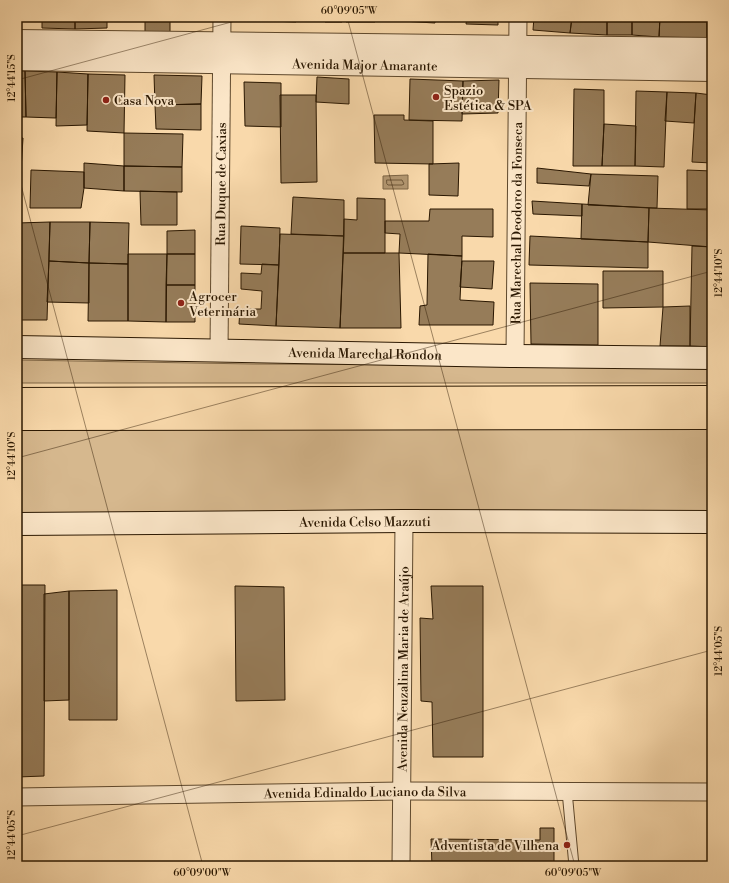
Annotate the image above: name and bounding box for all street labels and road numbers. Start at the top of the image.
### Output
street label: Avenida Major Amarante [291,56,438,75]
street label: Rua Marechal Deodoro da Fonseca [508,121,526,324]
street label: Rua Duque de Caxias [213,122,230,246]
street label: Avenida Marechal Rondon [287,345,442,364]
street label: Avenida Celso Mazzuti [298,514,431,531]
street label: Avenida Neuzalina Maria de Araújo [395,566,413,773]
street label: Avenida Edinaldo Luciano da Silva [262,784,467,802]

